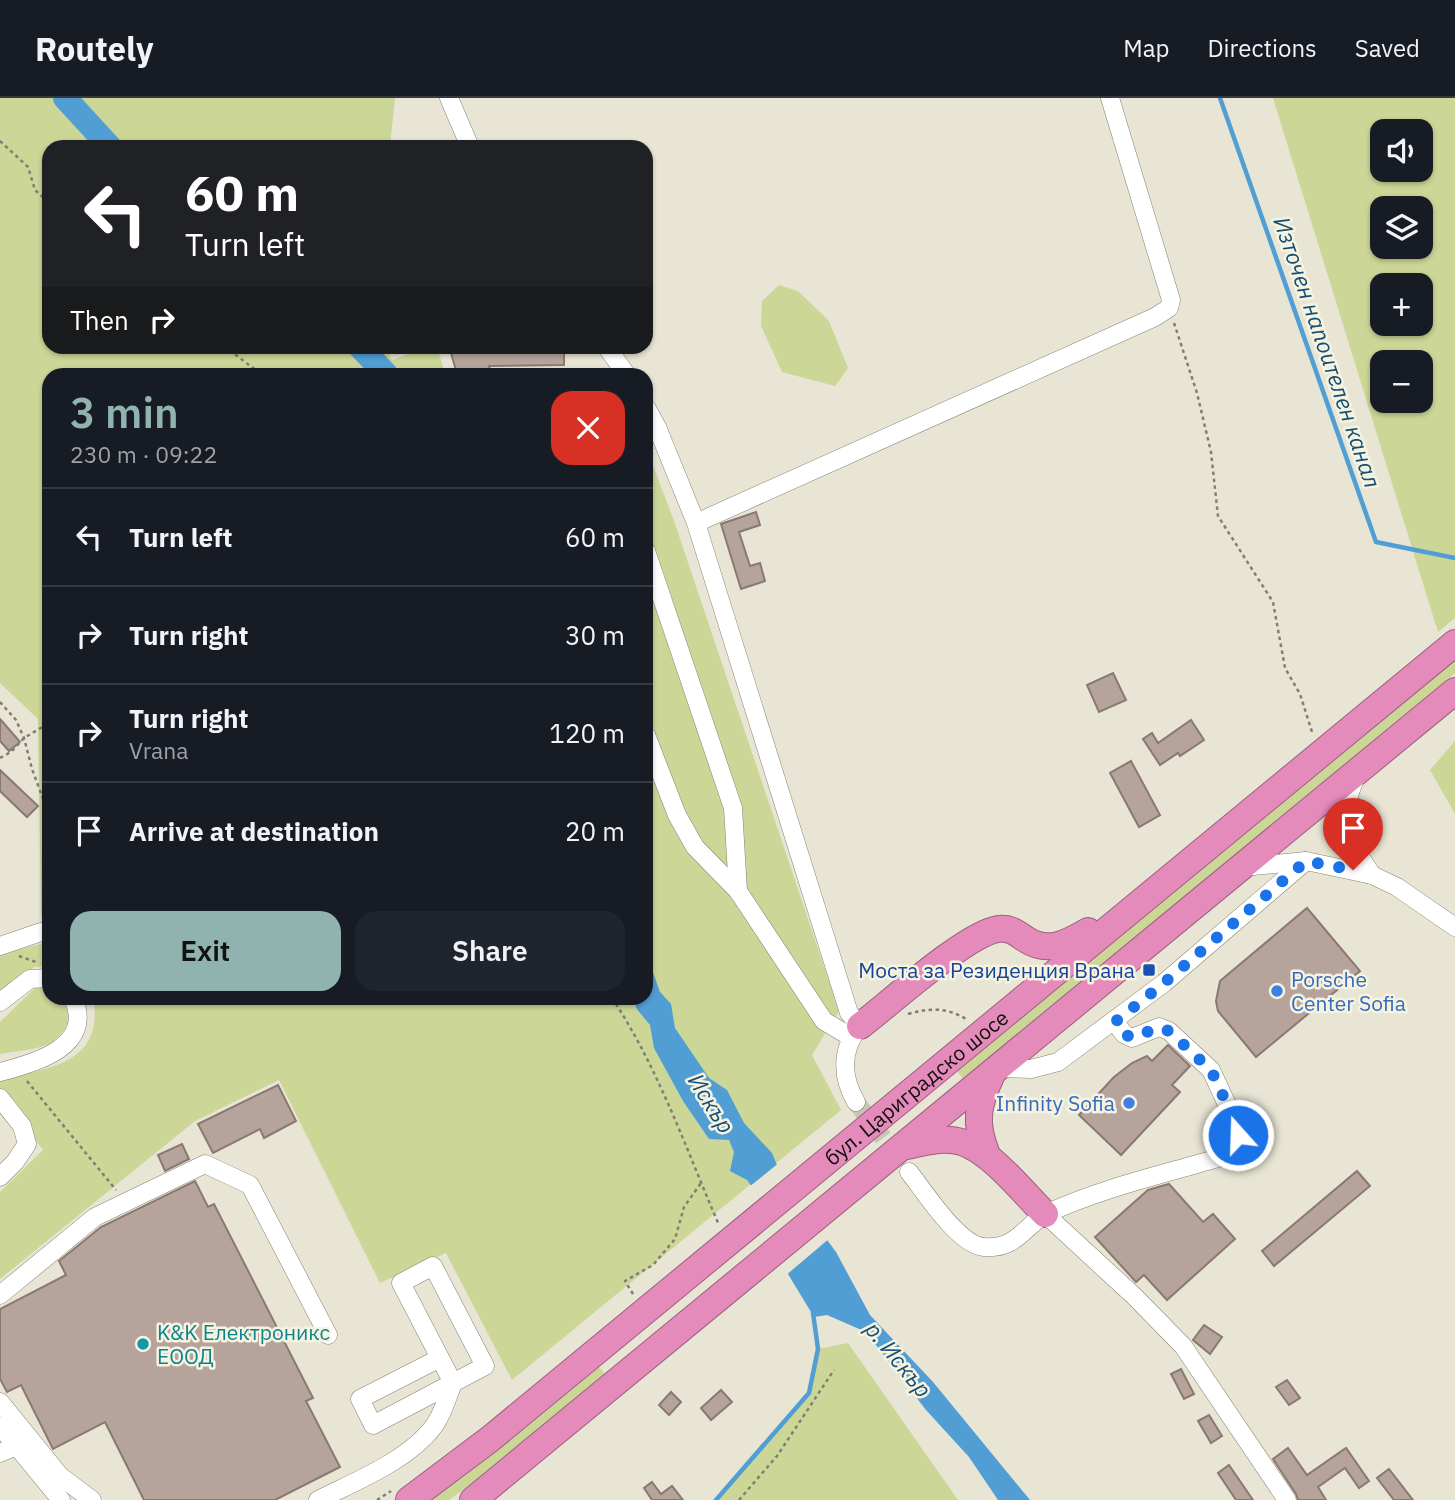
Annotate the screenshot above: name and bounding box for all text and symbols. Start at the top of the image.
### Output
text: Routely [35,27,154,70]
text: Map [1123,32,1169,64]
text: Directions [1207,32,1317,64]
text: Saved [1355,32,1420,64]
map controls [1370,119,1433,413]
button: sound [1370,119,1433,182]
text: 60 m [185,161,299,224]
icon: left [70,168,161,259]
button: layers [1370,196,1433,259]
water label: Източен напоителен канал [1267,212,1389,492]
text: Turn left [185,223,305,265]
button: + [1370,273,1433,336]
icon: right [143,301,181,339]
text: Then [70,303,129,337]
button: − [1370,350,1433,413]
text: 3 min [70,385,179,440]
button: close [551,391,625,465]
text: 230 m · 09:22 [70,439,217,469]
icon: left [70,518,108,556]
text: Turn left [129,520,232,554]
text: 60 m [565,520,625,554]
icon: right [70,616,108,654]
text: Turn right [129,618,248,652]
text: 30 m [565,618,625,652]
text: Turn right [129,701,248,735]
icon: right [70,714,108,752]
text: 120 m [549,716,625,750]
text: Vrana [129,735,189,765]
pin [1323,798,1383,870]
icon: arrive [1334,809,1372,847]
icon: arrive [70,812,108,850]
text: Arrive at destination [129,814,379,848]
text: 20 m [565,814,625,848]
button: Exit [70,911,341,991]
button: Share [355,911,625,991]
place label: Моста за Резиденция Врана [858,956,1135,984]
marker: Моста за Резиденция Врана [1141,962,1157,978]
place label: Porsche Center Sofia [1291,965,1406,1017]
marker: Porsche Center Sofia [1269,983,1285,999]
street label: бул. Цариградско шосе [819,1003,1014,1171]
water label: Искър [682,1067,742,1139]
place label: Infinity Sofia [996,1089,1115,1117]
marker: Infinity Sofia [1121,1095,1137,1111]
position arrow [1201,1098,1275,1172]
water label: р. Искър [859,1314,939,1403]
place label: K&K Електроникс ЕООД [157,1318,330,1370]
marker: K&K Електроникс ЕООД [135,1336,151,1352]

